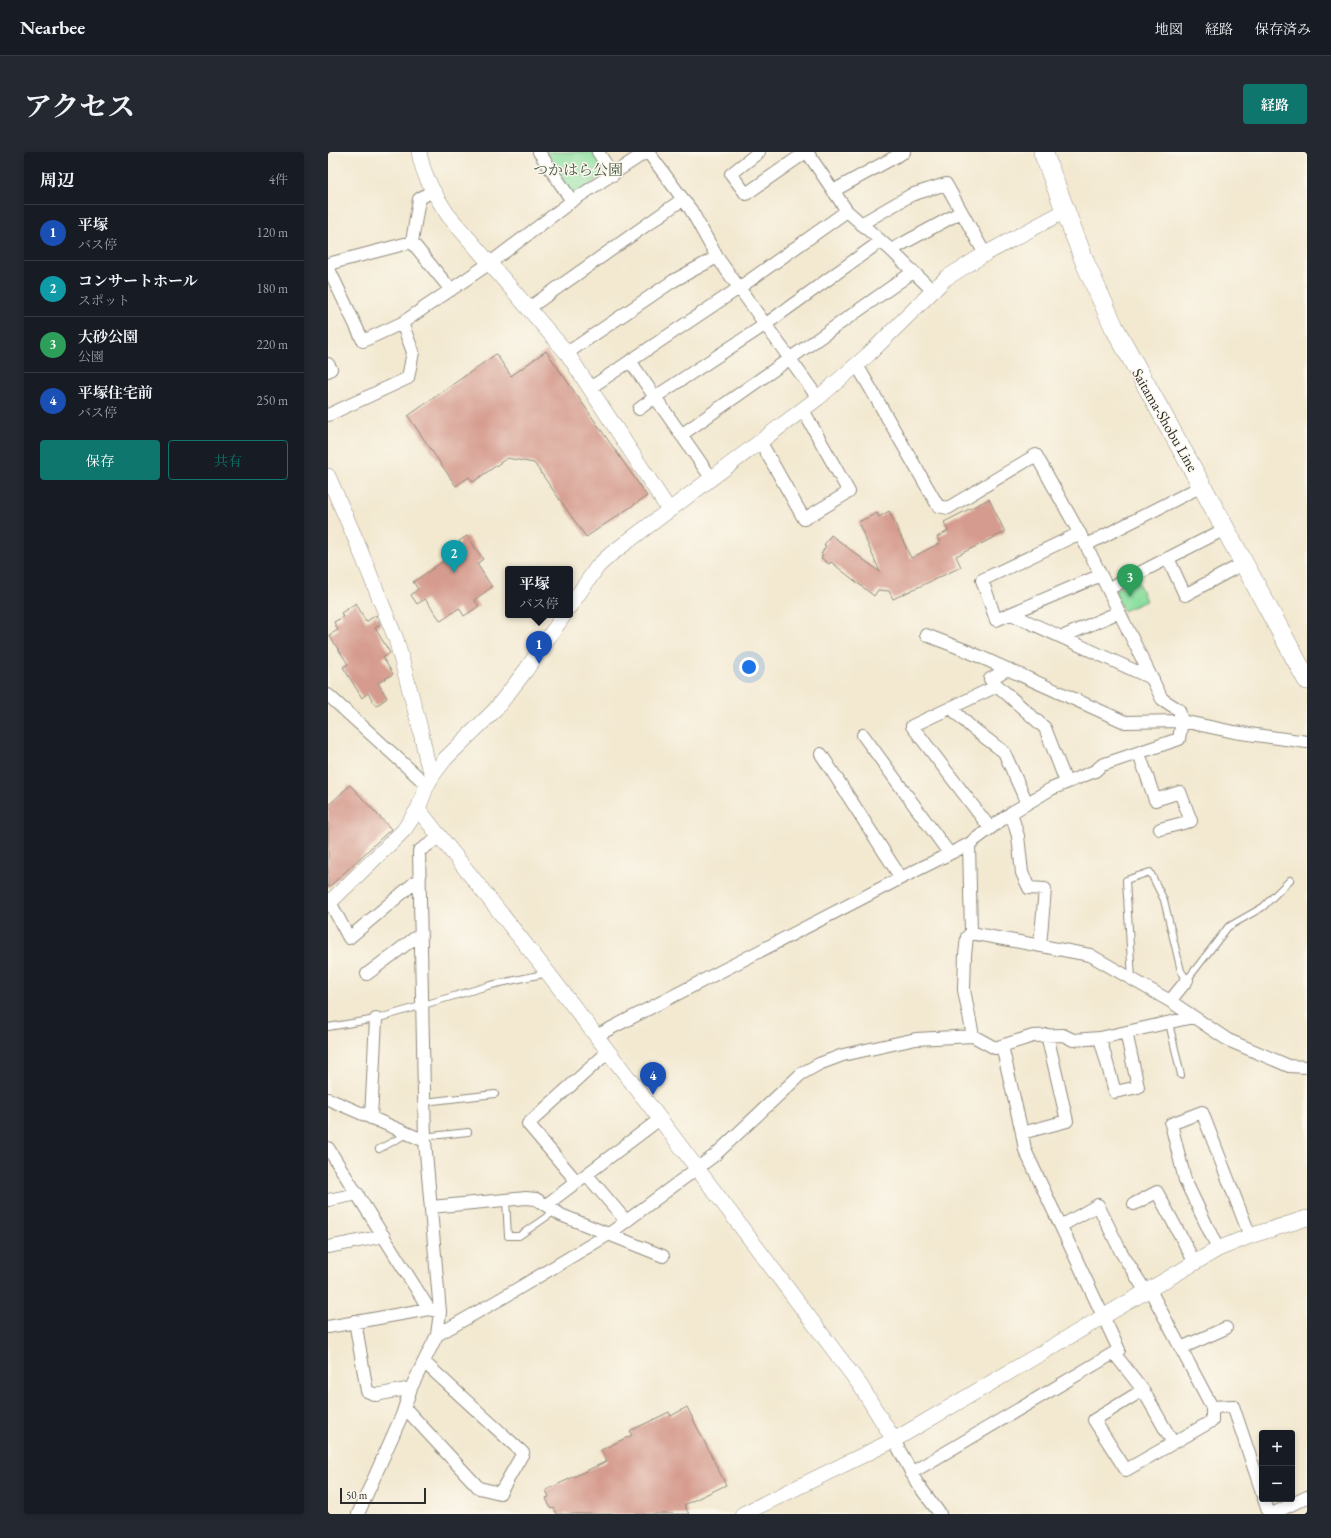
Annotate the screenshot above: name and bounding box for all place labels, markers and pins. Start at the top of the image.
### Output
pin: 2 [441,540,467,573]
pin: 3 [1117,564,1143,597]
pin: 1 [526,631,552,664]
pin: 4 [640,1062,666,1095]

